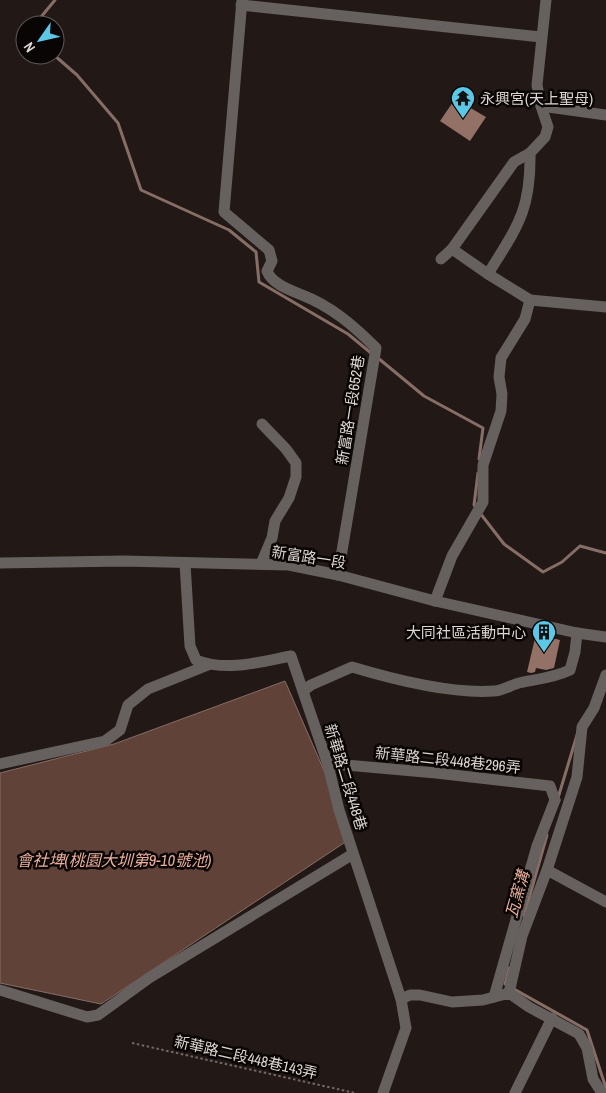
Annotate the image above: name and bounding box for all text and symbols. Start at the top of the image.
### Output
north arrow [15,15,65,65]
text: N [19,39,39,56]
temple icon: 永興宮(天上聖母) [450,85,476,119]
place label: 永興宮(天上聖母) [480,88,593,109]
street label: 新富路一段652巷 [331,354,369,466]
street label: 新富路一段 [270,541,348,573]
building icon: 大同社區活動中心 [531,619,557,653]
place label: 大同社區活動中心 [406,622,526,643]
street label: 新華路二段448巷 [320,721,372,833]
street label: 新華路二段448巷296弄 [374,742,522,778]
water label: 會社埤(桃園大圳第9-10號池) [17,849,212,871]
water label: 瓦窯溝 [500,866,535,920]
street label: 新華路二段448巷143弄 [172,1030,320,1084]

